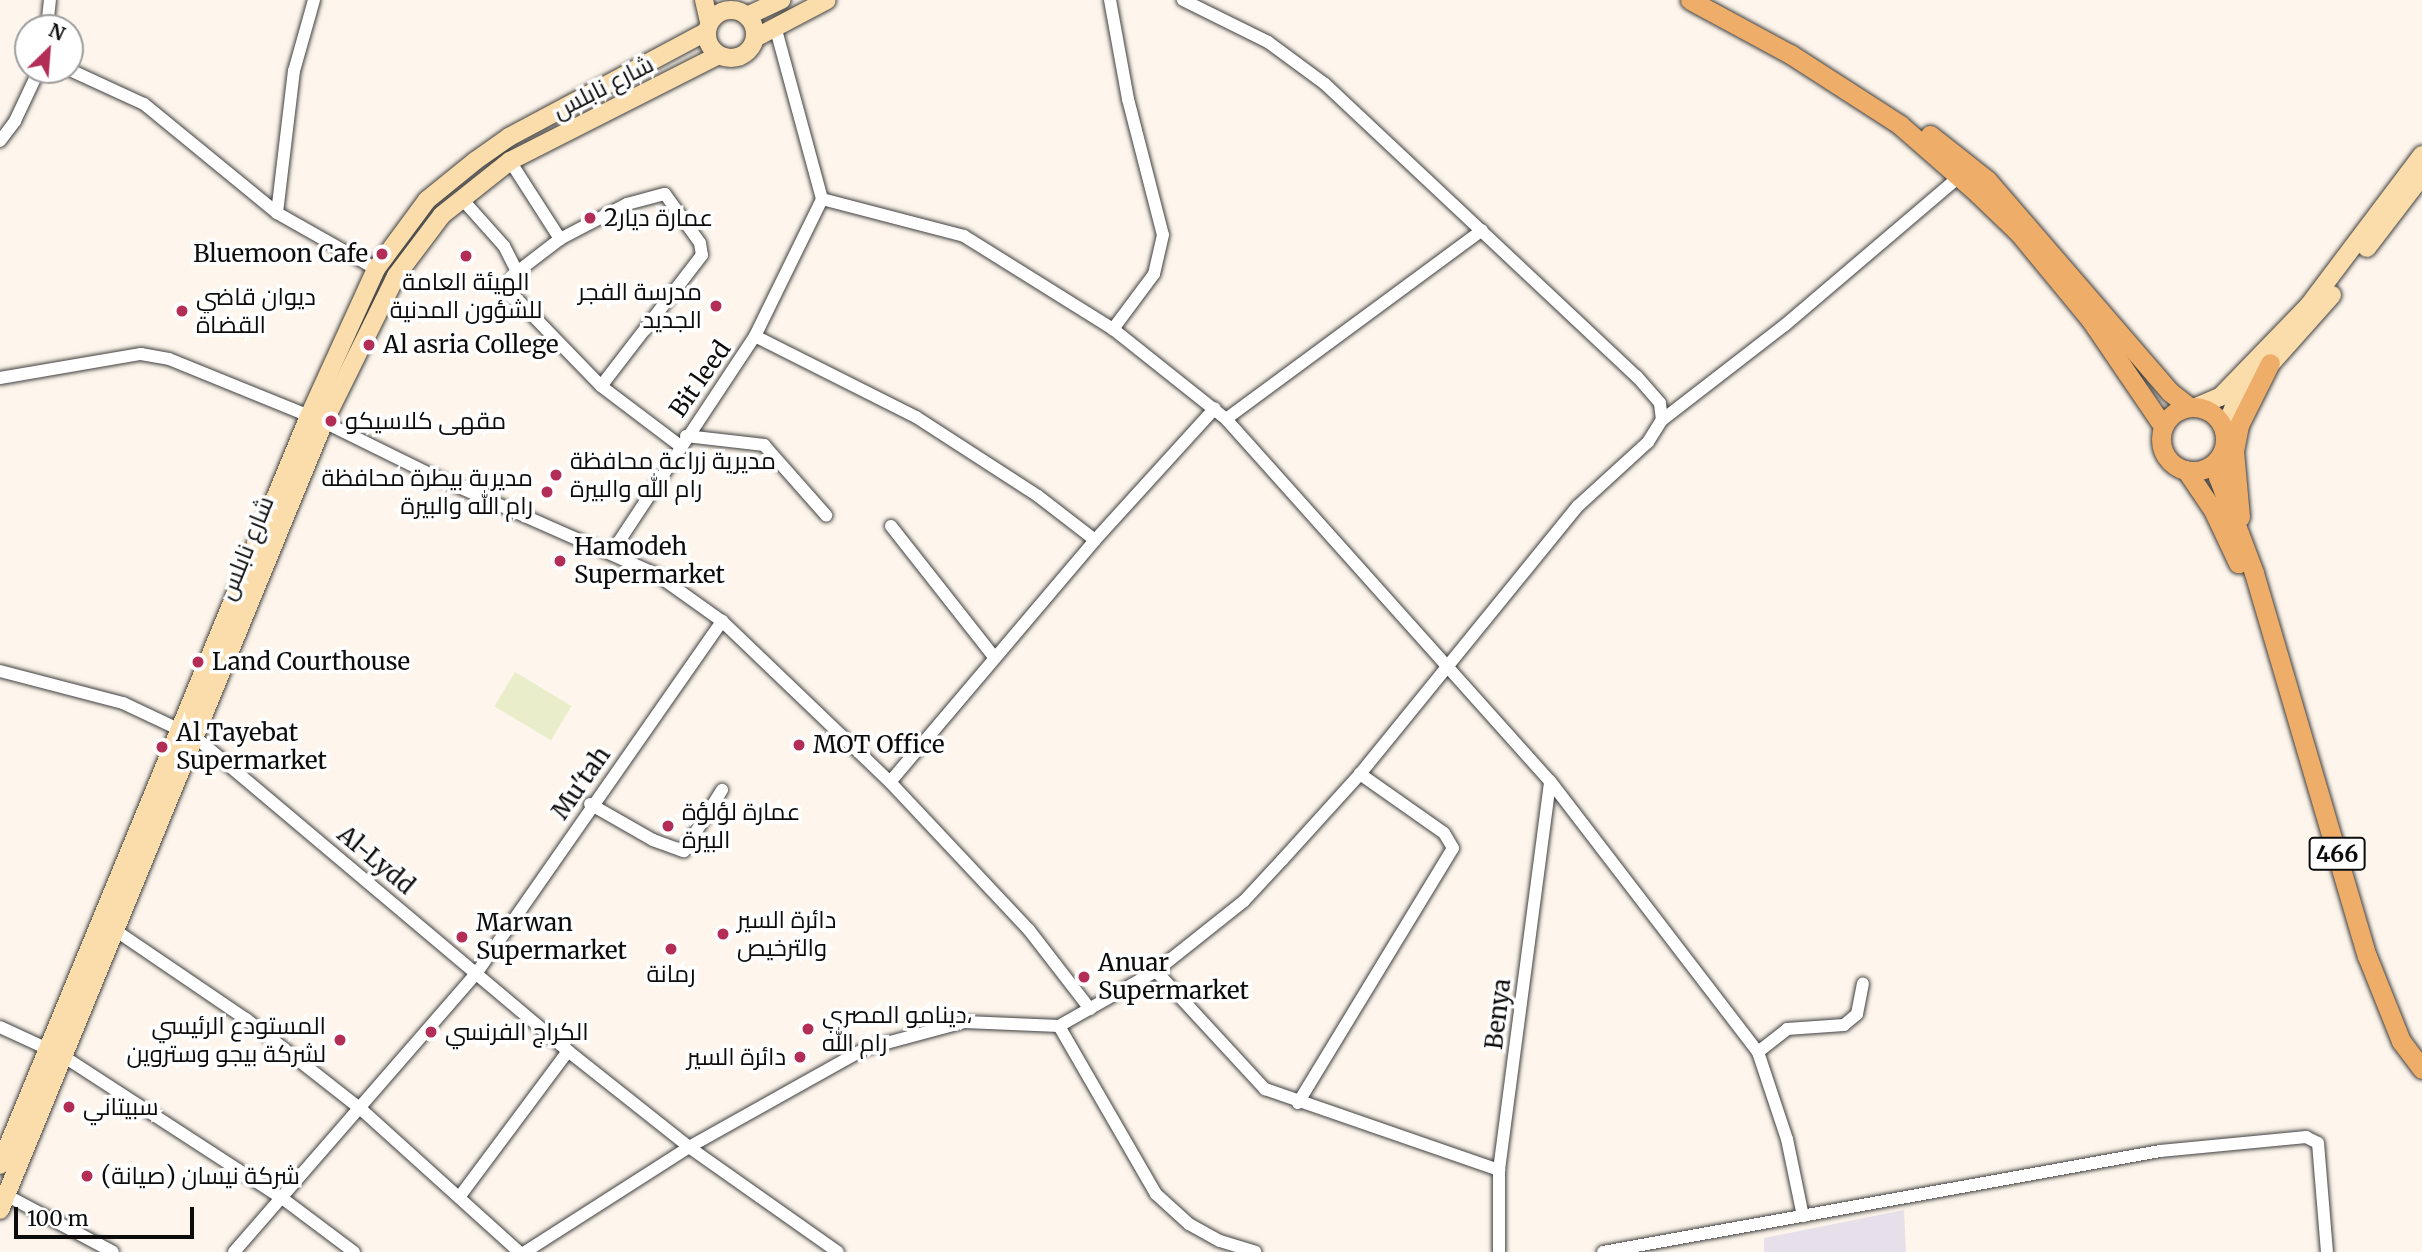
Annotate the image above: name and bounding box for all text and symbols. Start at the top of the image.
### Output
north arrow [14,14,84,84]
text: N [45,18,69,46]
street label: شارع نابلس [548,49,658,125]
place label: عمارة ديار2 [604,204,713,232]
marker: عمارة ديار2 [582,210,598,226]
place label: Bluemoon Cafe [193,240,368,268]
marker: Bluemoon Cafe [374,246,390,262]
marker: الهيئة العامة للشؤون المدنية [458,248,474,264]
place label: الهيئة العامة للشؤون المدنية [390,268,542,324]
place label: مدرسة الفجر الجديد [578,278,702,334]
place label: ديوان قاضي القضاة [196,283,316,339]
marker: مدرسة الفجر الجديد [708,298,724,314]
marker: ديوان قاضي القضاة [174,303,190,319]
place label: Al asria College [383,331,559,359]
street label: Bit leed [663,335,737,423]
marker: Al asria College [361,337,377,353]
place label: مقهی كلاسيكو [345,407,506,435]
marker: مقهی كلاسيكو [323,413,339,429]
place label: مديرية زراعة محافظة رام الله والبيرة [570,447,776,503]
place label: مديرية بيطرة محافظة رام الله والبيرة [322,464,533,520]
marker: مديرية زراعة محافظة رام الله والبيرة [548,467,564,483]
marker: مديرية بيطرة محافظة رام الله والبيرة [539,484,555,500]
street label: شارع نابلس [212,492,280,604]
place label: Hamodeh Supermarket [574,533,725,589]
marker: Hamodeh Supermarket [552,553,568,569]
place label: Land Courthouse [212,648,410,676]
marker: Land Courthouse [190,654,206,670]
place label: Al Tayebat Supermarket [176,719,327,775]
place label: MOT Office [813,731,944,759]
marker: MOT Office [791,737,807,753]
marker: Al Tayebat Supermarket [154,739,170,755]
street label: Mu'tah [546,741,616,825]
place label: عمارة لؤلؤة البيرة [682,798,800,854]
marker: عمارة لؤلؤة البيرة [660,818,676,834]
street label: Al-Lydd [332,820,420,900]
road number: 466 [2307,834,2367,874]
place label: دائرة السير والترخيص [737,906,836,962]
place label: Marwan Supermarket [476,909,627,965]
marker: دائرة السير والترخيص [715,926,731,942]
marker: Marwan Supermarket [454,929,470,945]
marker: رمانة [663,941,679,957]
place label: Anuar Supermarket [1098,949,1249,1005]
place label: رمانة [646,960,696,988]
marker: Anuar Supermarket [1076,969,1092,985]
street label: Benya [1479,977,1517,1051]
place label: دينامو المصري، رام الله [822,1001,972,1057]
place label: المستودع الرئيسي لشركة بيجو وستروين [126,1012,326,1068]
place label: الكراج الفرنسي [445,1018,589,1046]
marker: دينامو المصري، رام الله [800,1021,816,1037]
marker: الكراج الفرنسي [423,1024,439,1040]
marker: المستودع الرئيسي لشركة بيجو وستروين [332,1032,348,1048]
place label: دائرة السير [687,1043,786,1071]
marker: دائرة السير [792,1049,808,1065]
place label: سبيتاني [83,1093,159,1121]
marker: سبيتاني [61,1099,77,1115]
place label: شركة نيسان (صيانة) [101,1162,300,1190]
marker: شركة نيسان (صيانة) [79,1168,95,1184]
scale bar [18,1192,198,1236]
text: 100 m [27,1205,89,1232]

